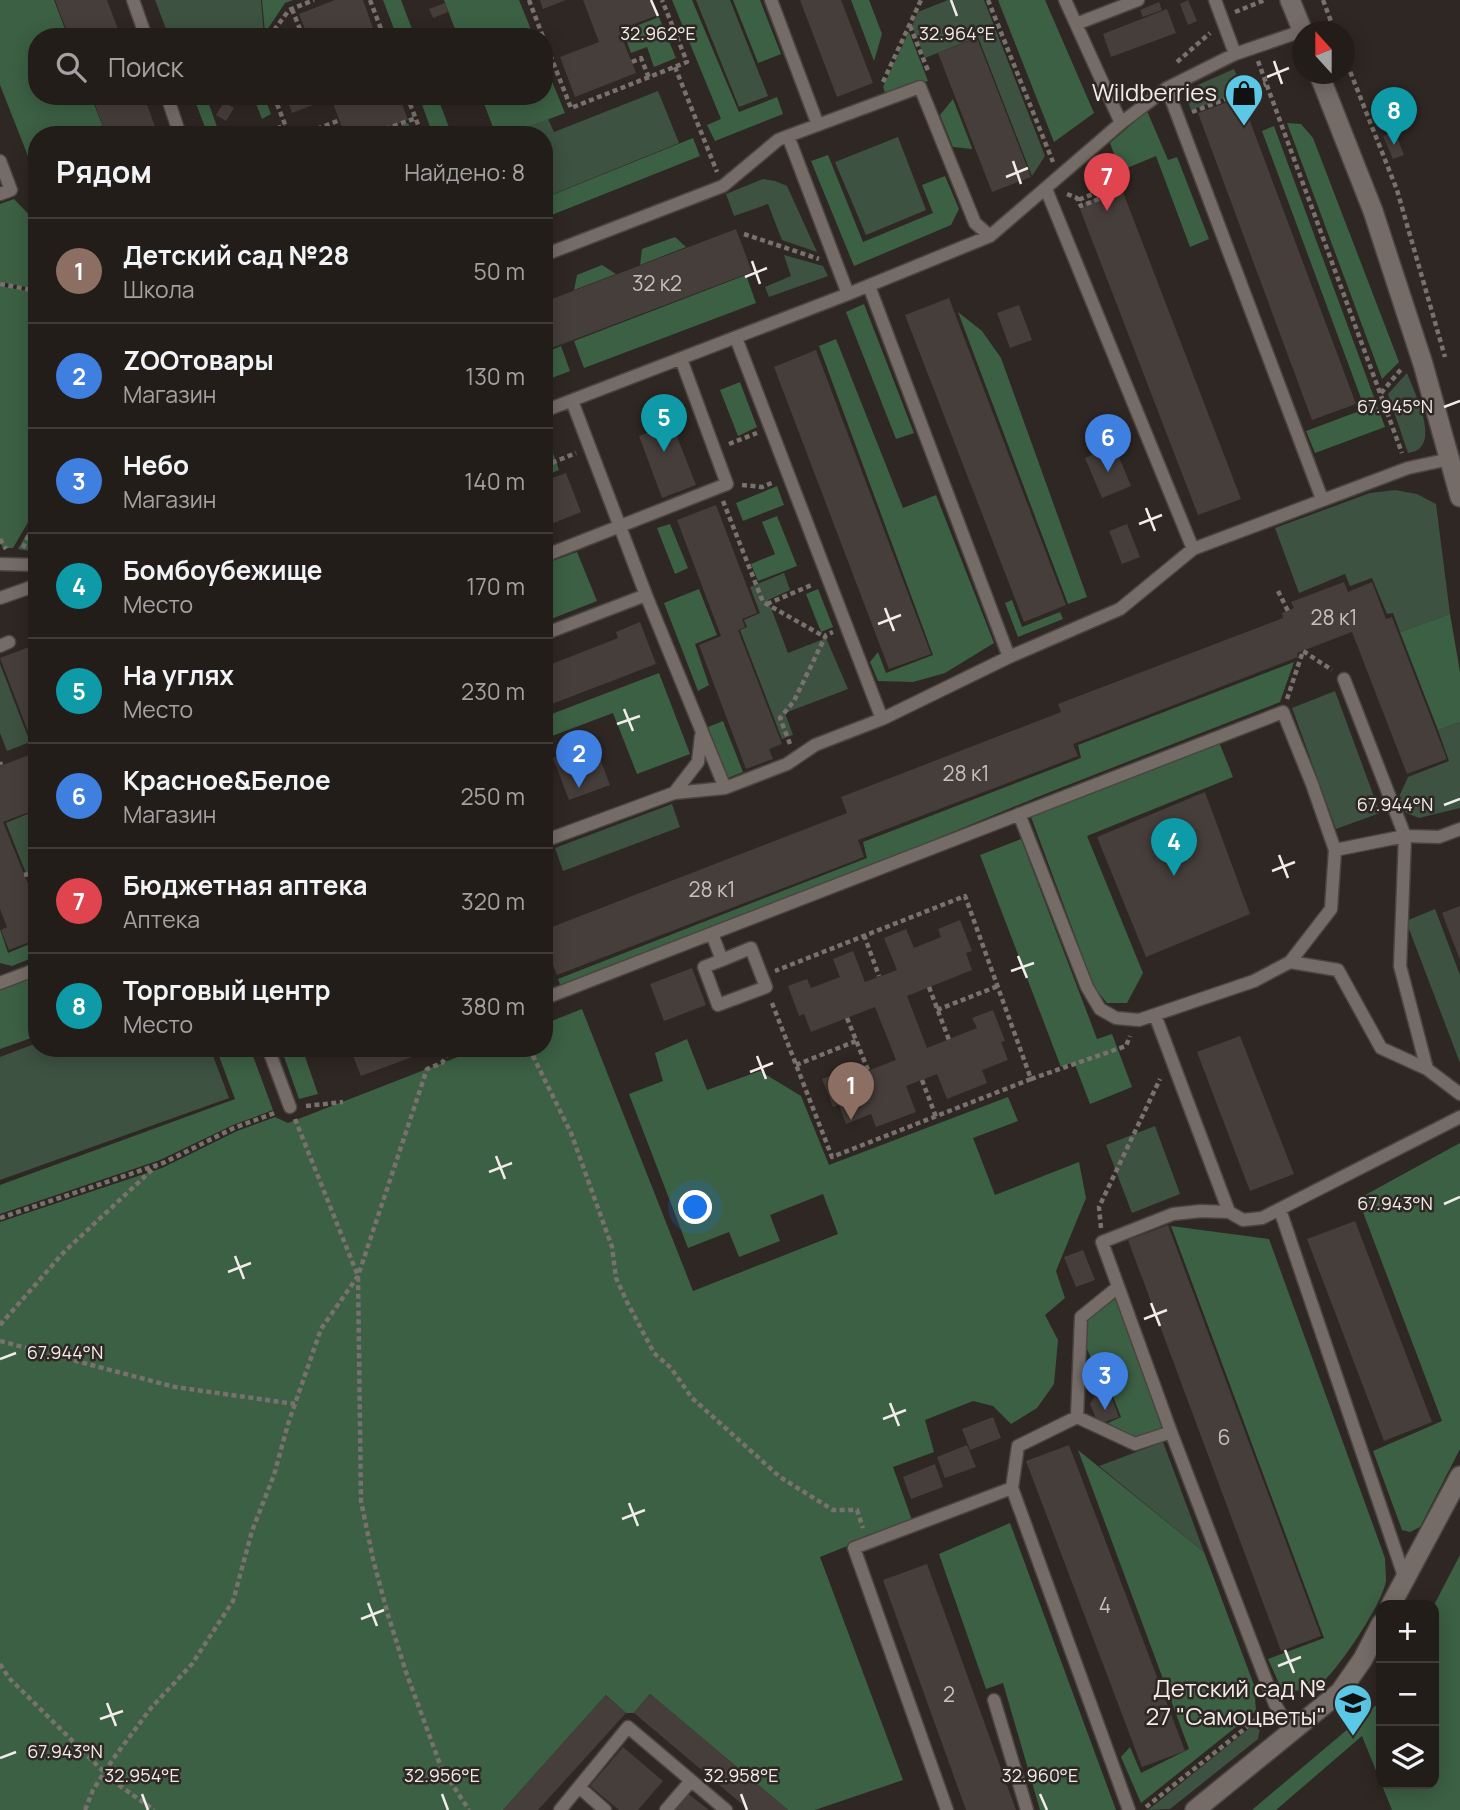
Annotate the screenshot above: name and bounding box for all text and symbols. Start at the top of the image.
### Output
text: 32.962°E [620,21,696,45]
text: 32.964°E [919,21,995,45]
north arrow [1292,21,1355,84]
search box [28,28,553,105]
icon: search [52,48,90,86]
text: Поиск [108,49,183,85]
shop icon: Wildberries [1223,72,1265,127]
place label: Wildberries [1092,75,1217,108]
pin: 8 [1371,87,1417,145]
text: Рядом [56,151,152,192]
pin: 7 [1084,153,1130,211]
text: Найдено: 8 [404,156,525,188]
text: Детский сад №28 [123,237,349,273]
text: 1 [74,255,84,287]
text: 50 m [474,255,525,287]
house number: 32 к2 [632,269,682,297]
text: Школа [123,273,195,305]
text: ZOOтовары [123,342,274,378]
text: 2 [72,360,86,392]
text: 130 m [465,360,525,392]
text: Магазин [123,378,216,410]
pin: 5 [641,394,687,452]
text: 67.945°N [1357,394,1433,418]
pin: 6 [1085,414,1131,472]
text: Небо [123,447,189,483]
text: 3 [72,465,86,497]
text: 140 m [464,465,525,497]
text: Магазин [123,483,216,515]
text: Бомбоубежище [123,552,323,588]
text: 4 [72,570,86,602]
text: 170 m [466,570,525,602]
text: Место [123,588,193,620]
house number: 28 к1 [1311,603,1357,631]
text: На углях [123,657,234,693]
text: 5 [72,675,86,707]
text: 230 m [461,675,525,707]
text: Место [123,693,193,725]
pin: 2 [556,730,602,788]
house number: 28 к1 [943,759,989,787]
text: Красное&Белое [123,762,331,798]
text: 6 [72,780,86,812]
text: 250 m [460,780,525,812]
text: 67.944°N [1357,792,1433,816]
text: Магазин [123,798,216,830]
pin: 4 [1151,818,1197,876]
text: Бюджетная аптека [123,867,367,903]
house number: 28 к1 [689,875,735,903]
text: 7 [73,885,85,917]
text: 320 m [461,885,525,917]
text: Аптека [123,903,200,935]
text: Торговый центр [123,972,330,1008]
text: 8 [72,990,86,1022]
text: 380 m [461,990,525,1022]
text: Место [123,1008,193,1040]
pin: 1 [828,1062,874,1120]
your location [678,1190,712,1224]
text: 67.943°N [1357,1191,1433,1215]
text: 67.944°N [27,1340,103,1364]
pin: 3 [1082,1352,1128,1410]
house number: 6 [1217,1423,1231,1451]
house number: 4 [1099,1591,1111,1619]
map controls [1376,1600,1439,1789]
button: + [1376,1600,1439,1663]
button: − [1376,1663,1439,1726]
place label: Детский сад № 27 "Самоцветы" [1146,1671,1326,1732]
house number: 2 [943,1680,955,1708]
school or university icon: Детский сад № 27 "Самоцветы" [1332,1682,1374,1737]
button: layers [1376,1726,1439,1789]
text: 67.943°N [27,1739,103,1763]
text: 32.954°E [104,1763,180,1787]
text: 32.956°E [404,1763,480,1787]
text: 32.958°E [703,1763,779,1787]
text: 32.960°E [1002,1763,1078,1787]

